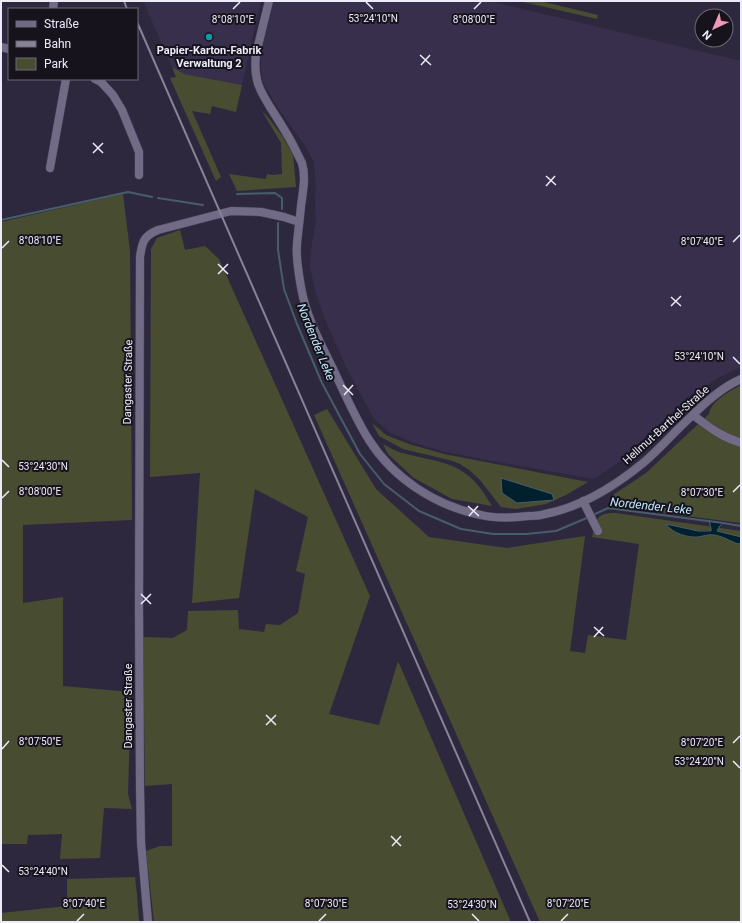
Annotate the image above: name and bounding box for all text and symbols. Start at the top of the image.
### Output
legend [8,8,138,80]
north arrow [694,8,734,48]
text: 53°24'10"N [348,13,398,24]
text: 8°08'10"E [212,14,255,25]
text: 8°08'00"E [453,14,496,25]
text: Straße [44,17,79,31]
text: N [700,27,715,42]
marker: Papier-Karton-Fabrik Verwaltung 2 [204,32,214,42]
text: Bahn [44,37,71,51]
place label: Papier-Karton-Fabrik Verwaltung 2 [157,44,261,70]
text: Park [44,57,69,71]
text: 8°08'10"E [19,235,62,246]
text: 8°07'40"E [681,236,724,247]
water label: Nordender Leke [294,301,338,383]
street label: Dangaster Straße [121,339,135,425]
text: 53°24'10"N [674,351,724,362]
street label: Hellmut-Barthel-Straße [620,383,712,467]
text: 53°24'30"N [18,461,68,472]
text: 8°08'00"E [19,486,62,497]
text: 8°07'30"E [681,487,724,498]
water label: Nordender Leke [610,495,692,517]
street label: Dangaster Straße [122,663,135,749]
text: 8°07'50"E [19,736,62,747]
text: 8°07'20"E [681,737,724,748]
text: 53°24'20"N [674,756,724,767]
text: 53°24'40"N [18,866,68,877]
text: 8°07'40"E [63,898,106,909]
text: 8°07'30"E [305,898,348,909]
text: 8°07'20"E [547,898,590,909]
text: 53°24'30"N [447,899,497,910]

